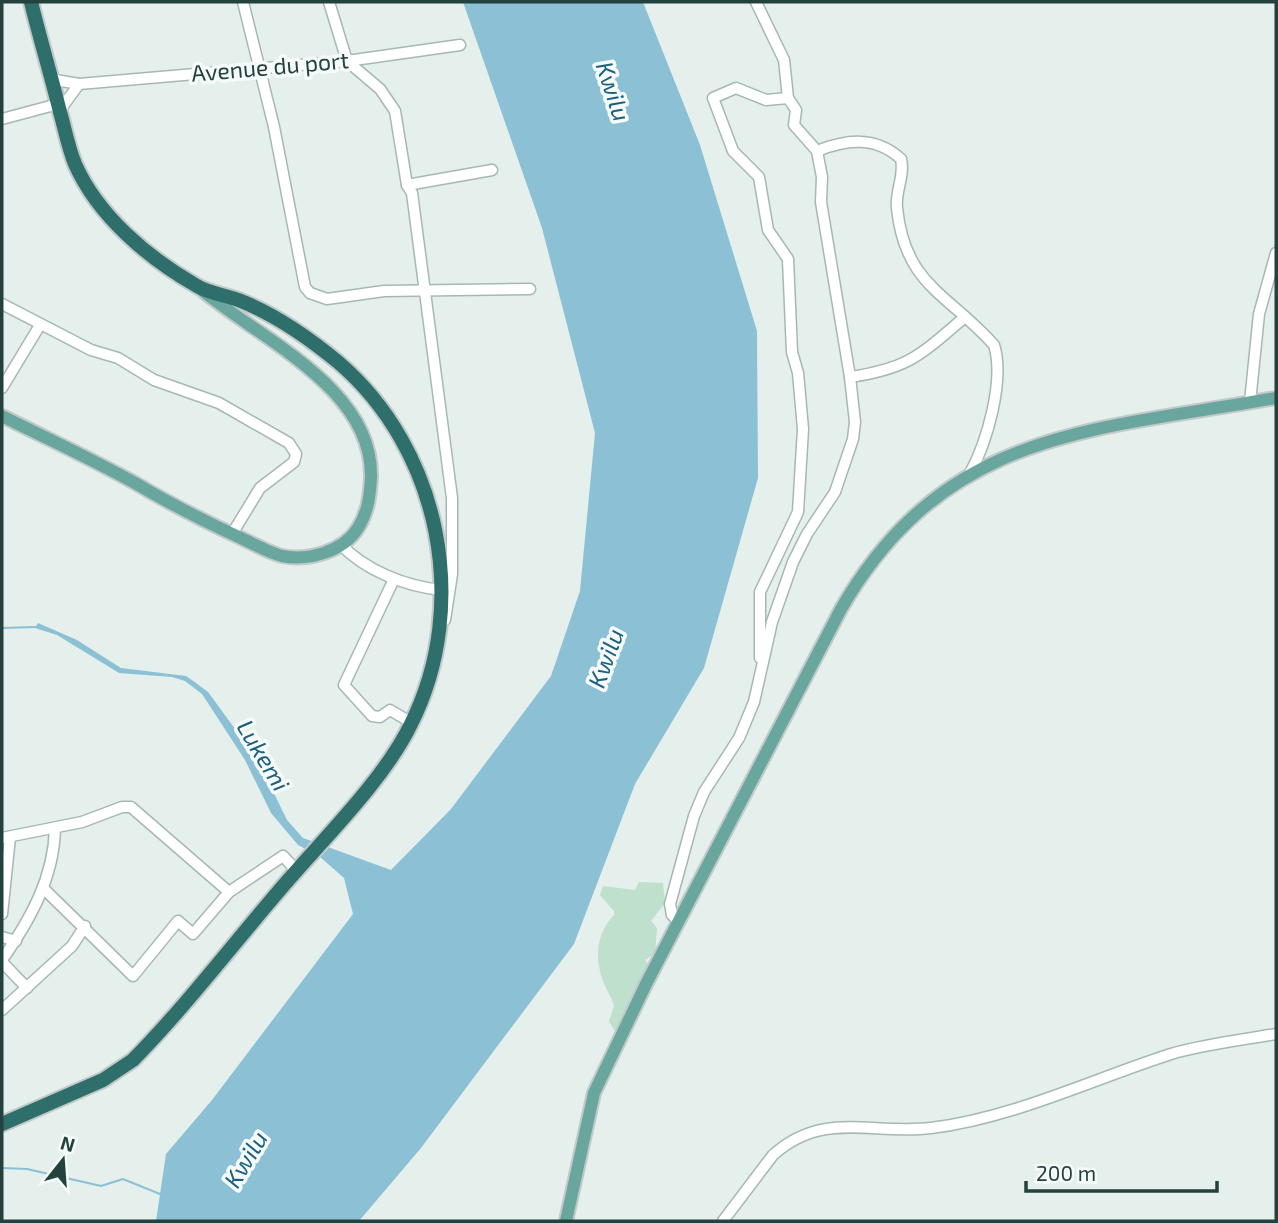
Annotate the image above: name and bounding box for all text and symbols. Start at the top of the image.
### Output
street label: Avenue du port [190,45,350,87]
water label: Kwilu [591,58,637,124]
water label: Kwilu [581,624,629,692]
water label: Lukemi [232,714,297,796]
north arrow [28,1125,98,1195]
water label: Kwilu [217,1125,273,1193]
text: N [58,1130,78,1156]
scale bar [1026,1150,1217,1194]
text: 200 m [1036,1160,1096,1185]

